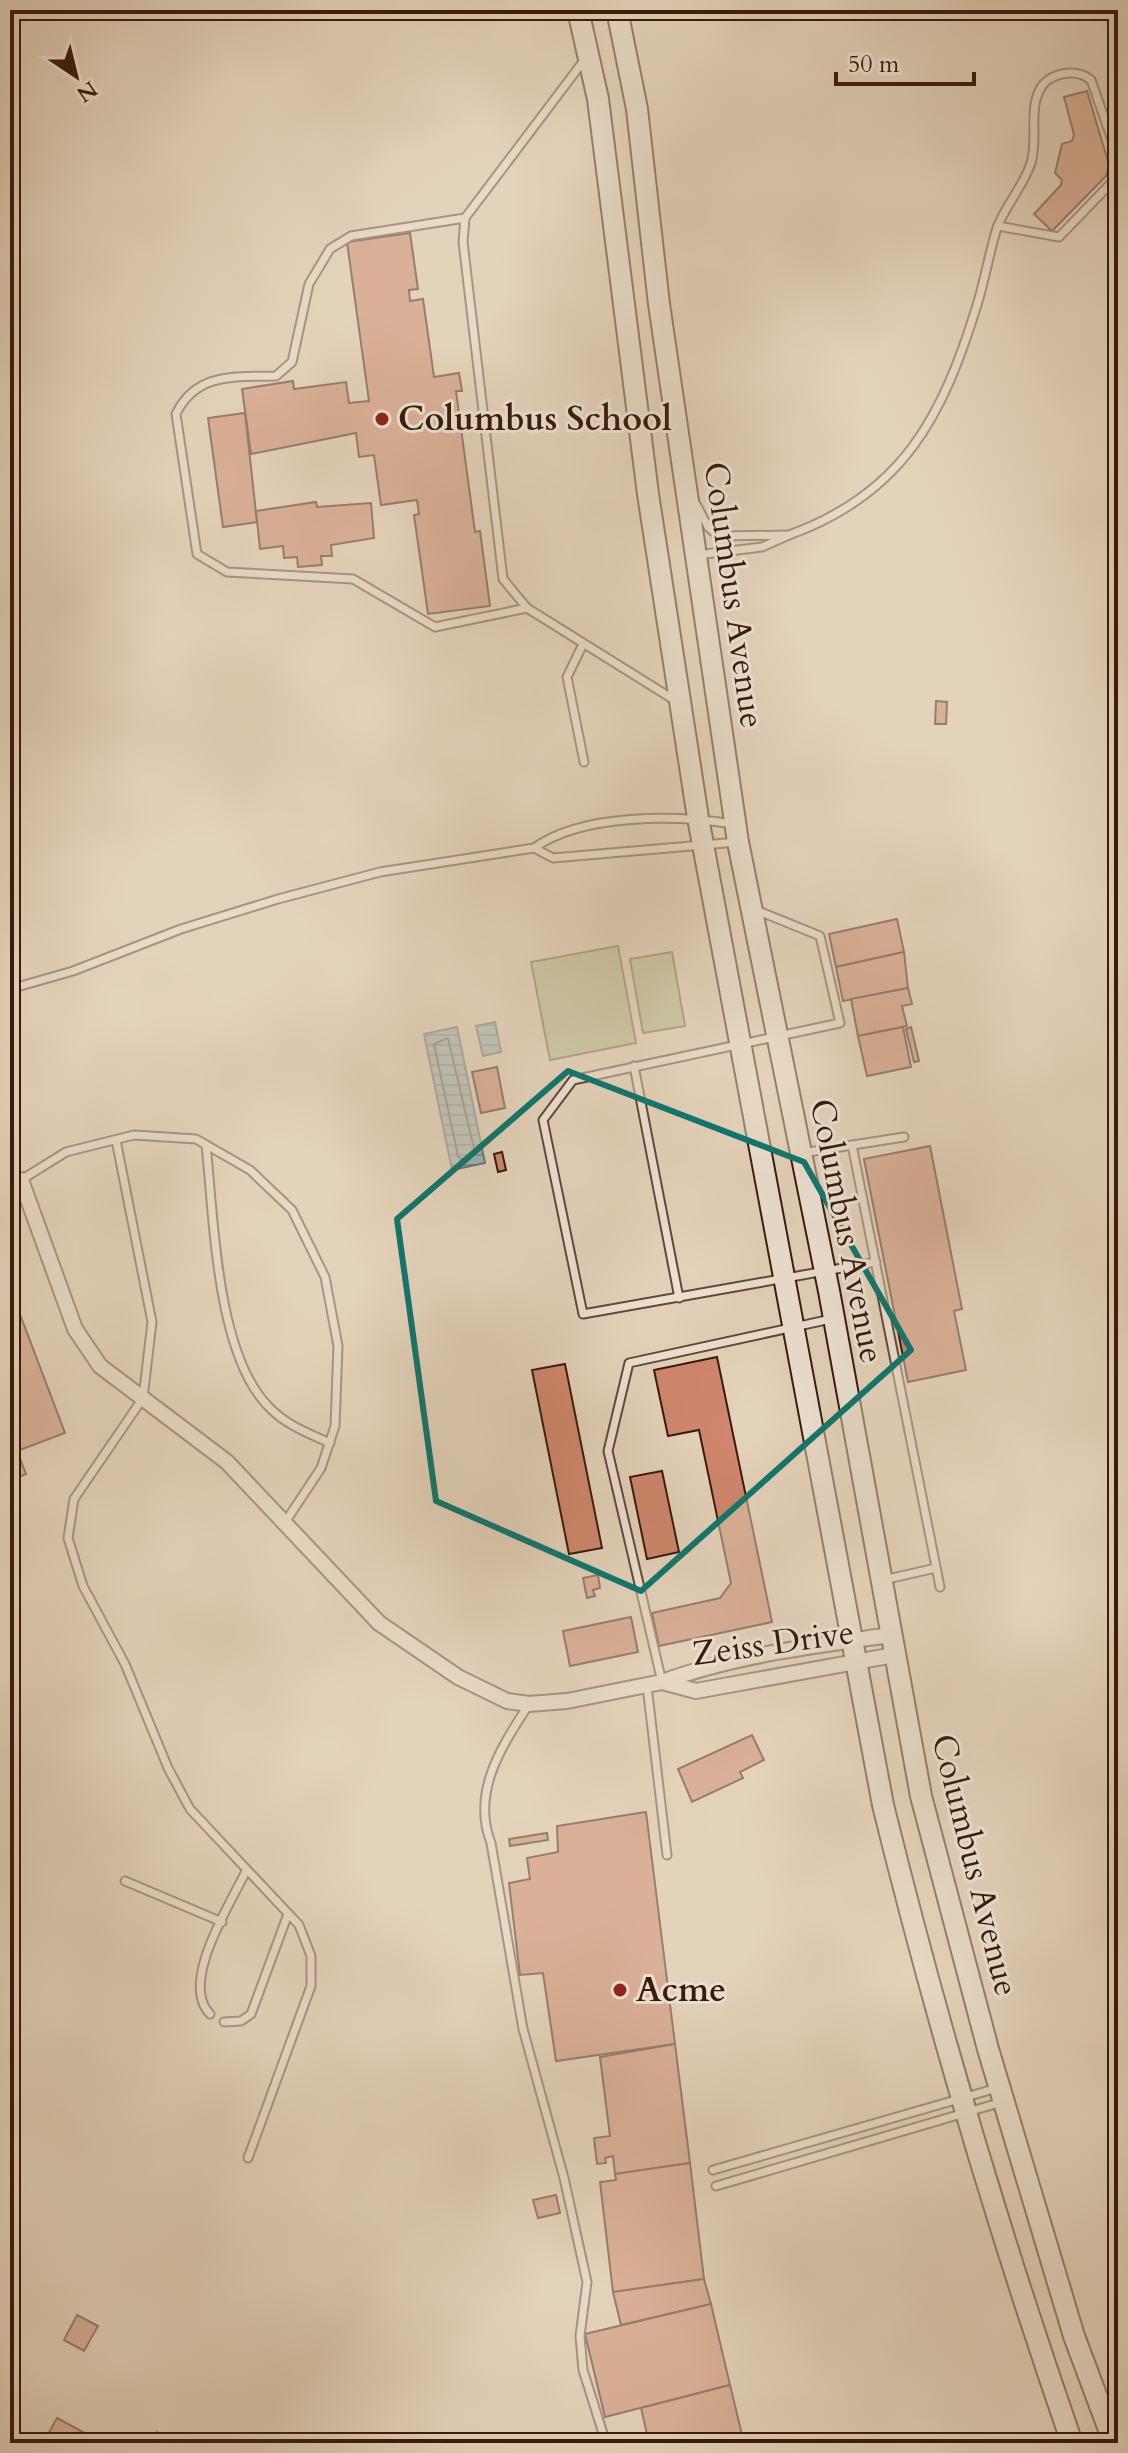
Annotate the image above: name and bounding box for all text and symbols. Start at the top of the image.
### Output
north arrow [36,36,116,116]
scale bar [836,36,974,86]
text: 50 m [848,48,900,81]
text: N [70,74,103,109]
place label: Columbus School [398,396,672,442]
marker: Columbus School [373,410,391,428]
street label: Columbus Avenue [693,459,775,731]
street label: Columbus Avenue [799,1095,895,1367]
street label: Zeiss Drive [689,1609,857,1677]
street label: Columbus Avenue [920,1729,1030,2001]
place label: Acme [636,1967,726,2013]
marker: Acme [611,1981,629,1999]

